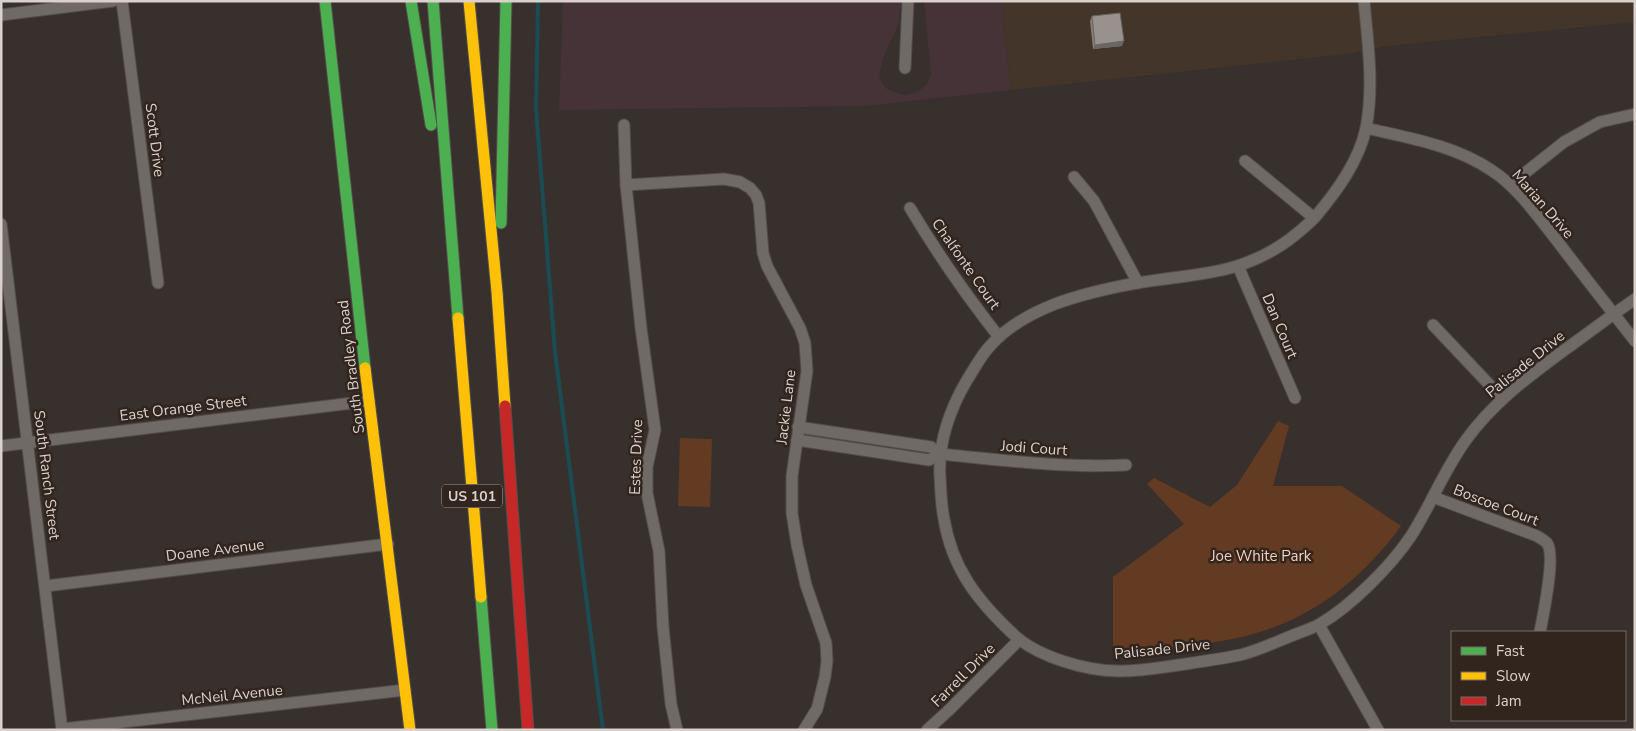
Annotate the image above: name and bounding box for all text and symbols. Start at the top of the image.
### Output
street label: Scott Drive [141,102,169,178]
street label: Marian Drive [1507,165,1579,243]
street label: Chalfonte Court [927,214,1005,314]
street label: Dan Court [1257,290,1303,362]
street label: South Bradley Road [333,299,369,435]
street label: Palisade Drive [1481,326,1569,402]
street label: Jackie Lane [771,368,801,447]
street label: East Orange Street [118,390,248,426]
street label: South Ranch Street [29,409,65,542]
street label: Estes Drive [625,419,647,495]
street label: Jodi Court [999,436,1069,460]
street label: Boscoe Court [1450,480,1542,531]
road number: US 101 [442,484,502,508]
street label: Doane Avenue [165,534,265,566]
park label: Joe White Park [1210,546,1312,566]
legend [1451,631,1626,721]
street label: Palisade Drive [1113,634,1211,664]
street label: Farrell Drive [927,639,999,711]
text: Fast [1496,641,1525,661]
text: Slow [1496,666,1531,686]
street label: McNeil Avenue [180,680,284,710]
text: Jam [1495,691,1522,711]

